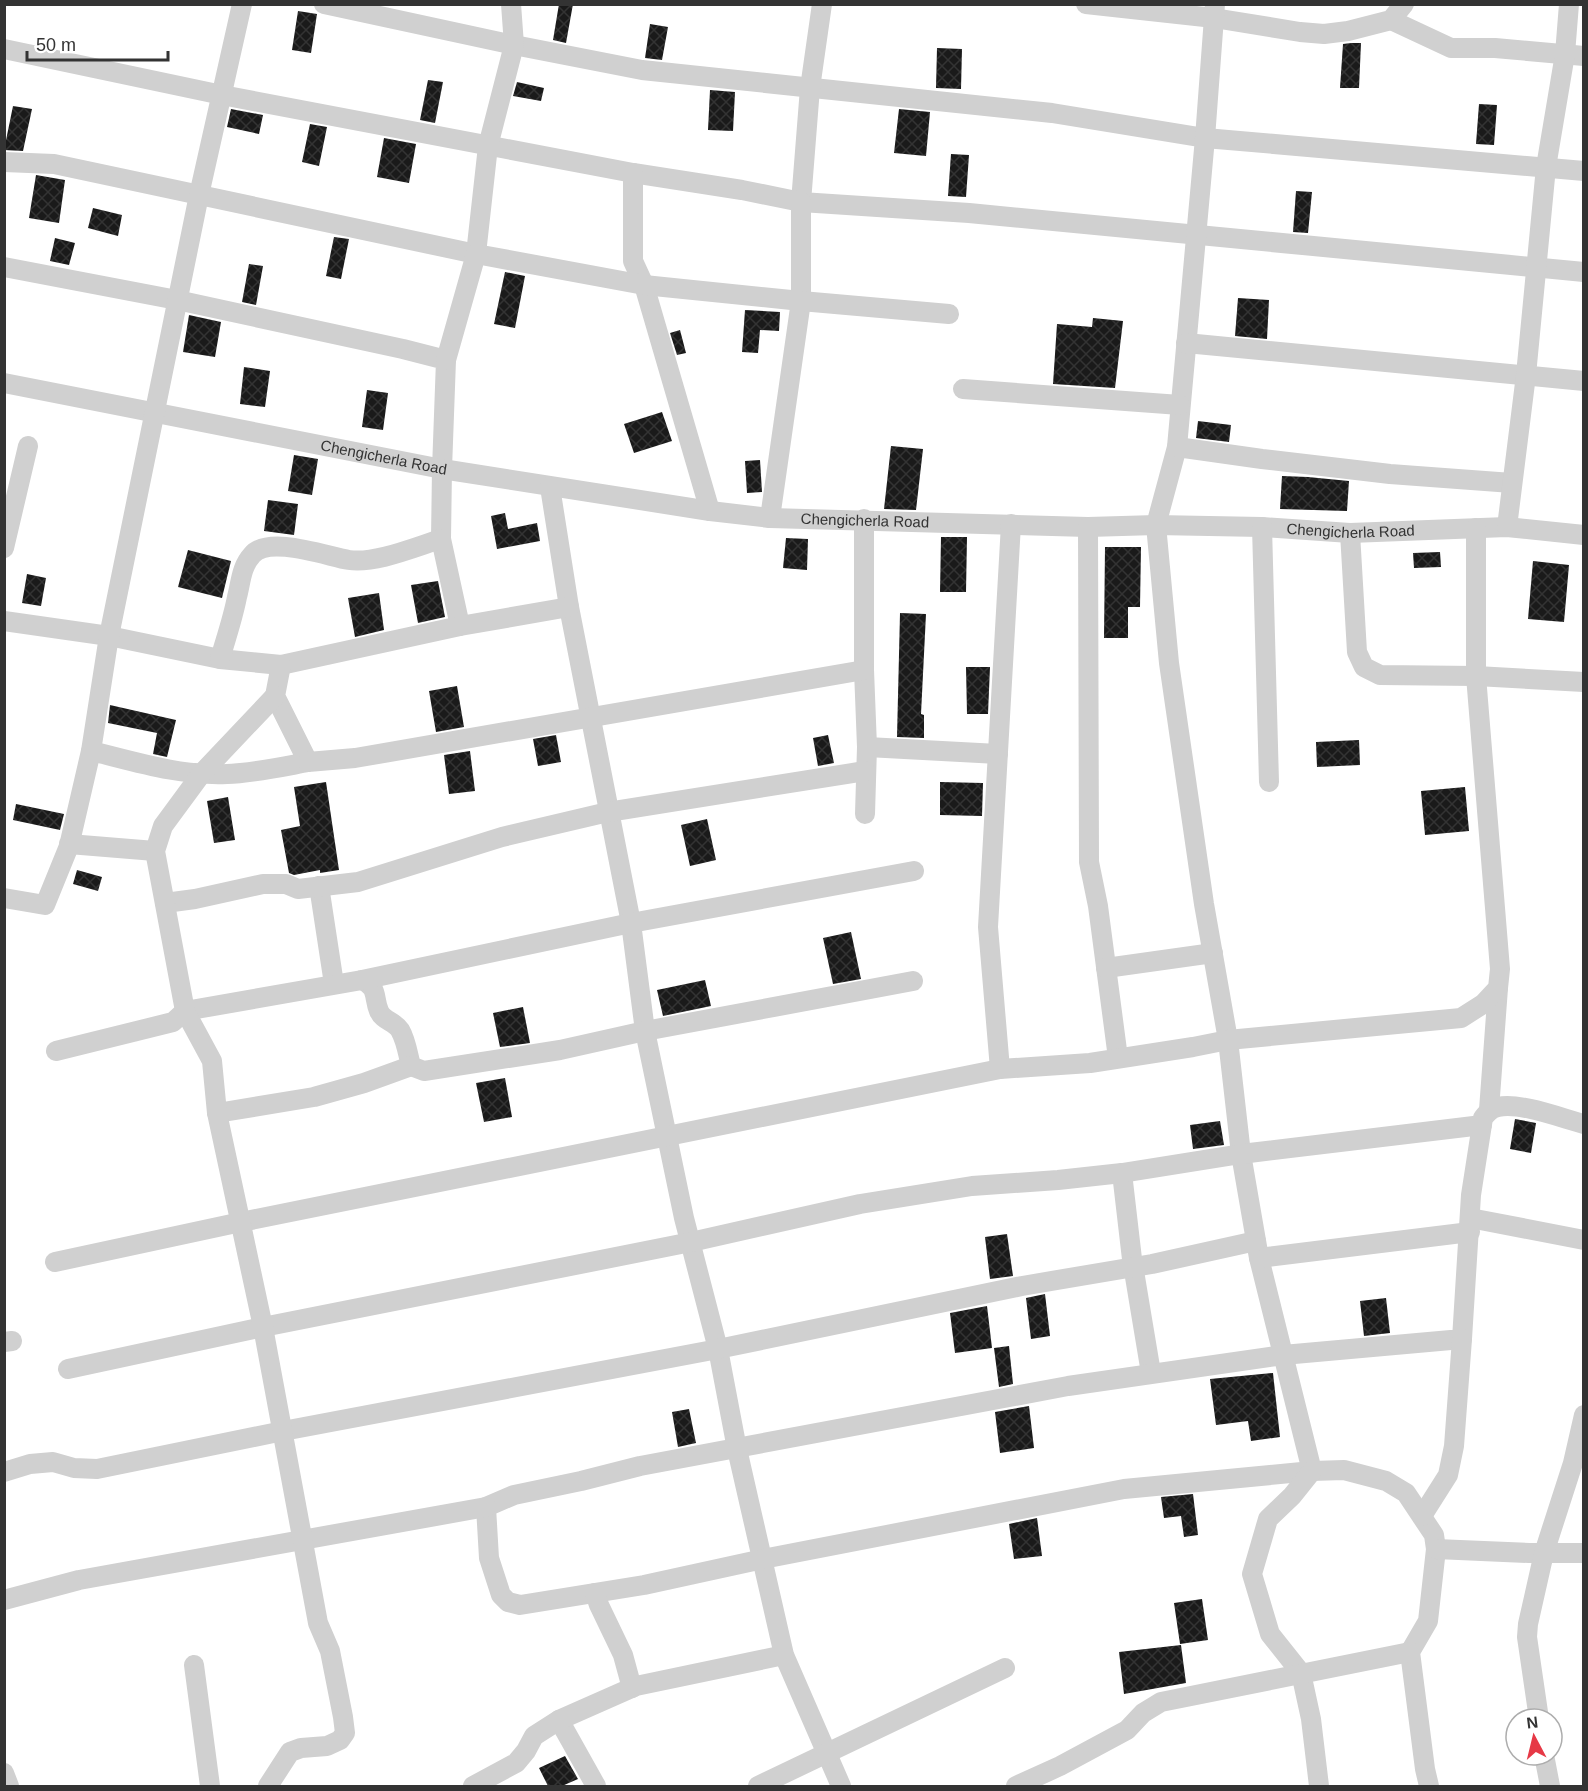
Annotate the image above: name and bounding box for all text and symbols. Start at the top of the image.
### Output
scale bar [27,24,168,62]
text: 50 m [36,35,76,55]
street label: Chengicherla Road [319,436,448,478]
street label: Chengicherla Road [800,510,929,531]
street label: Chengicherla Road [1286,520,1415,541]
north arrow [1504,1707,1564,1767]
text: N [1525,1713,1539,1732]

